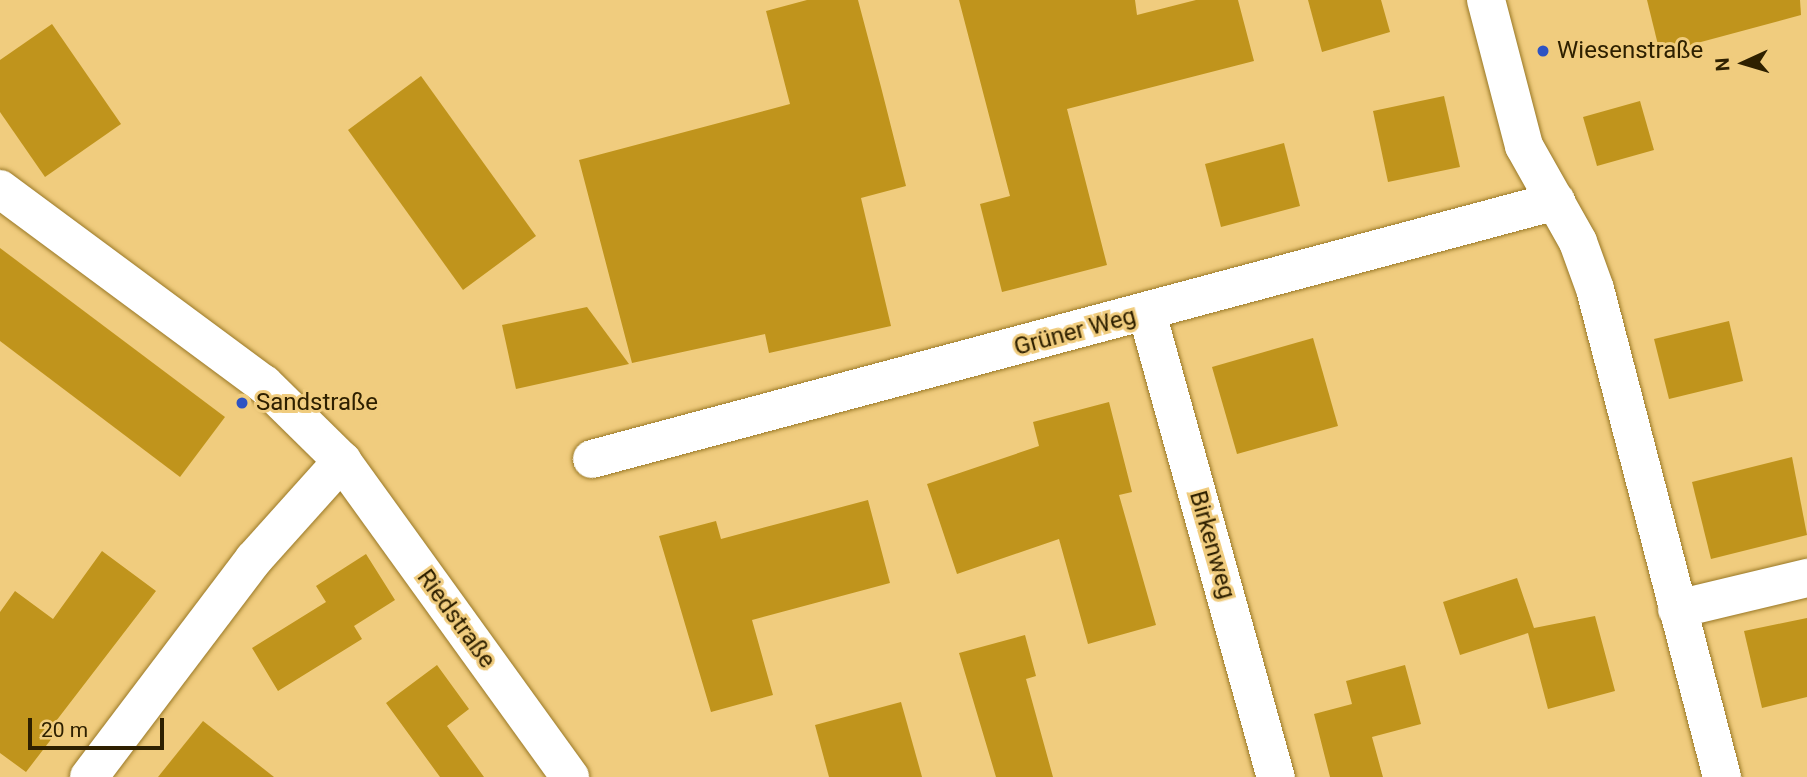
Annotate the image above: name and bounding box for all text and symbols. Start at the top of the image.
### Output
north arrow [1709,28,1779,98]
place label: Wiesenstraße [1557,37,1703,65]
marker: Wiesenstraße [1535,43,1551,59]
text: N [1711,57,1734,72]
street label: Grüner Weg [1011,302,1139,362]
place label: Sandstraße [256,389,378,417]
marker: Sandstraße [234,395,250,411]
street label: Birkenweg [1183,488,1241,602]
street label: Riedstraße [411,564,501,674]
scale bar [32,704,168,748]
text: 20 m [41,718,88,742]

